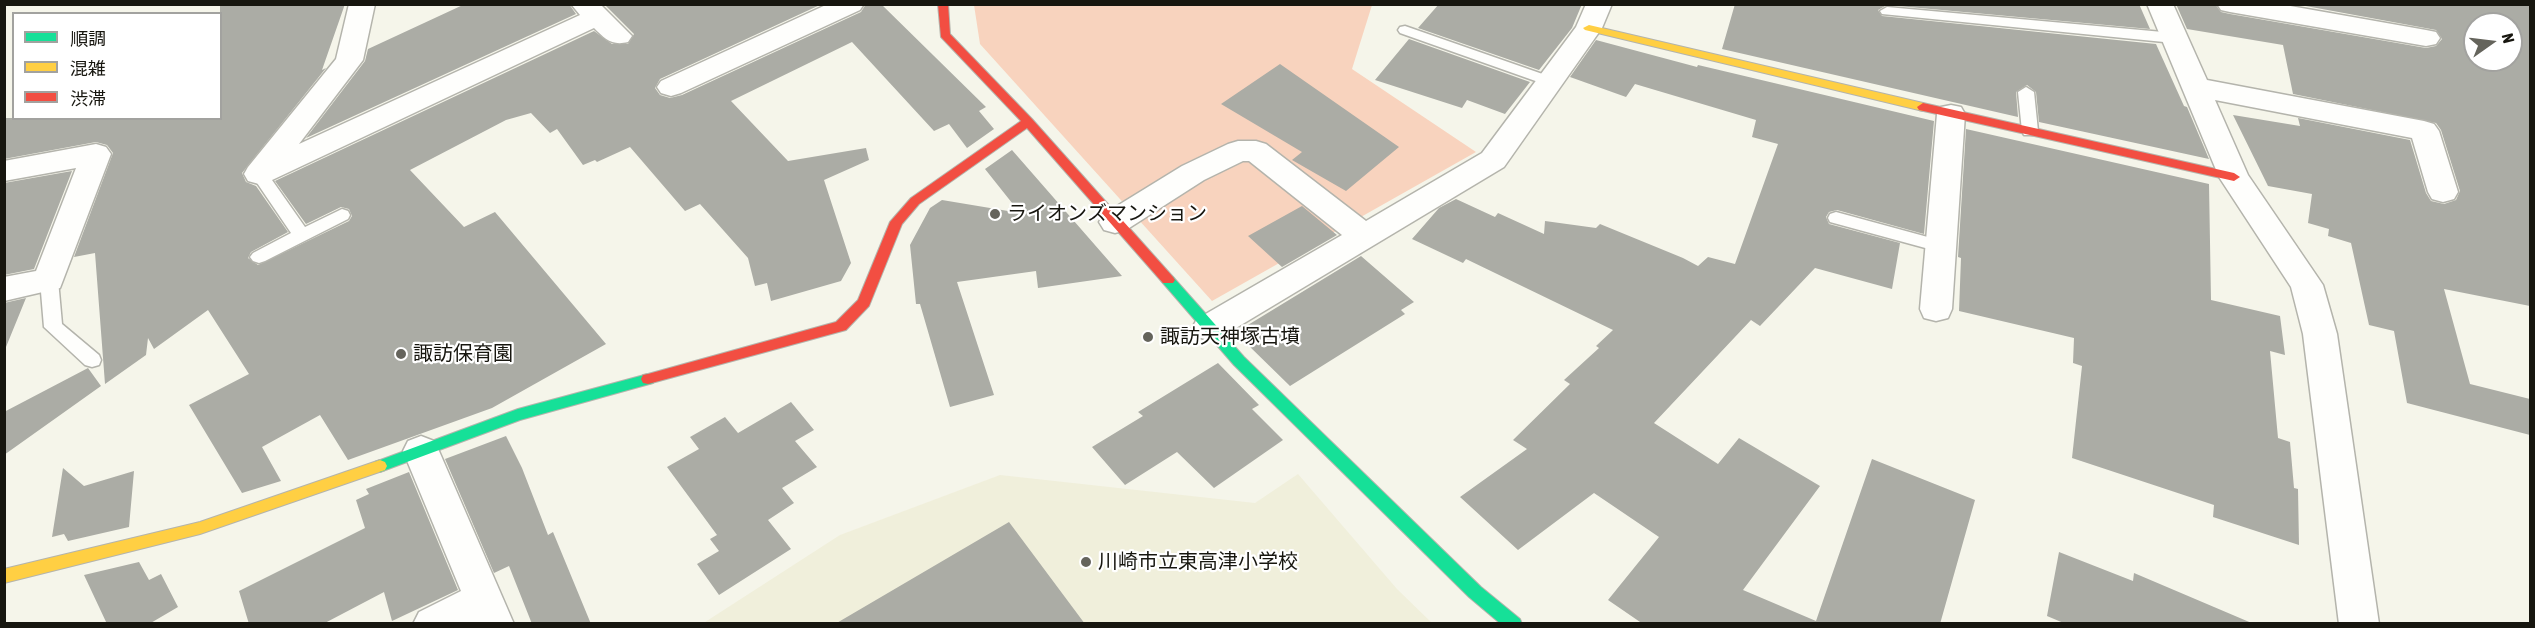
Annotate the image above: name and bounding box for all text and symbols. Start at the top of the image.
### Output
legend [12,12,222,120]
north arrow [2463,12,2523,72]
text: 順調 [70,28,106,49]
text: N [2499,31,2518,45]
text: 混雑 [70,58,106,79]
text: 渋滞 [70,88,106,109]
place label: ライオンズマンション [1007,202,1207,226]
marker: ライオンズマンション [988,207,1002,221]
place label: 諏訪天神塚古墳 [1160,325,1300,349]
marker: 諏訪天神塚古墳 [1141,330,1155,344]
place label: 諏訪保育園 [413,342,513,366]
marker: 諏訪保育園 [394,347,408,361]
place label: 川崎市立東高津小学校 [1098,550,1298,574]
marker: 川崎市立東高津小学校 [1079,555,1093,569]

